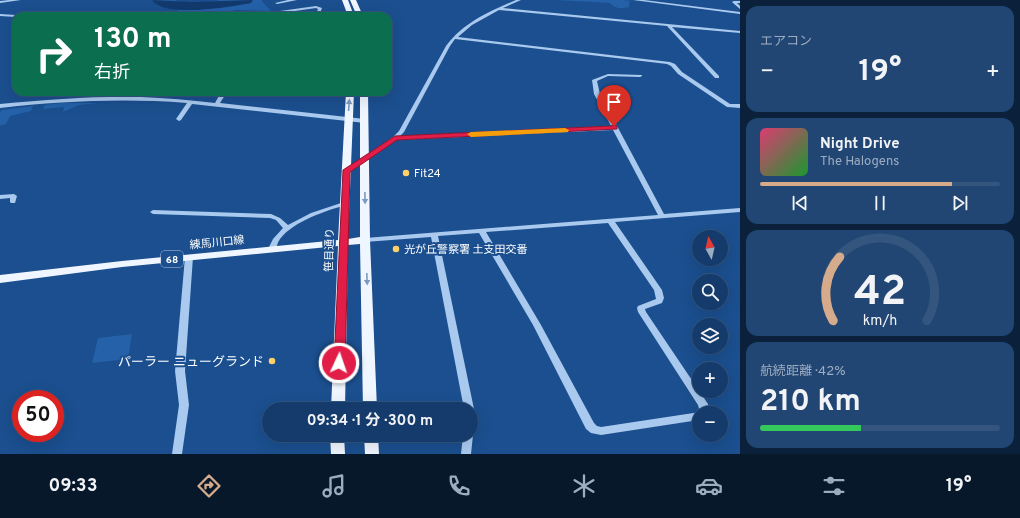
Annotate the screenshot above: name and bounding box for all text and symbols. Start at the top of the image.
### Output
text: 130 m [94,22,172,58]
icon: right [28,28,80,80]
text: エアコン [760,34,812,50]
text: 19° [859,54,901,91]
text: − [760,59,774,86]
text: + [986,59,1000,86]
text: 右折 [94,62,130,85]
pin [597,85,631,126]
icon: arrive [603,91,625,113]
one-way arrow [345,99,352,111]
text: Night Drive [820,135,900,154]
text: The Halogens [820,154,899,170]
place label: Fit24 [414,167,441,181]
marker: Fit24 [401,168,411,178]
one-way arrow [362,192,368,205]
icon: previous [789,192,811,214]
icon: pause [869,192,891,214]
icon: next [949,192,971,214]
street label: 笹目通り [323,228,337,272]
north arrow [692,230,728,266]
map controls [692,230,728,442]
street label: 練馬川口線 [189,233,245,253]
place label: 光が丘警察署 土支田交番 [404,243,528,257]
marker: 光が丘警察署 土支田交番 [391,244,401,254]
road number: 68 [161,251,183,267]
text: 42 [854,267,906,320]
one-way arrow [363,273,370,285]
button: search [692,274,728,310]
text: km/h [863,312,897,330]
button: layers [692,318,728,354]
position arrow [318,342,360,384]
place label: パーラー ニューグランド [118,355,264,371]
marker: パーラー ニューグランド [267,356,277,366]
button: + [692,362,728,398]
text: 航続距離 · 42% [760,364,845,380]
text: 210 km [760,384,861,421]
speed limit sign: 50 [12,390,64,442]
button: − [692,406,728,442]
text: 09:34 · 1 分 · 300 m [307,412,433,431]
icon: directions [195,472,223,500]
icon: music [320,472,348,500]
icon: phone [445,472,473,500]
icon: climate [570,472,598,500]
icon: car [695,472,723,500]
icon: filters [820,472,848,500]
text: 09:33 [49,475,97,498]
text: 19° [946,475,971,498]

